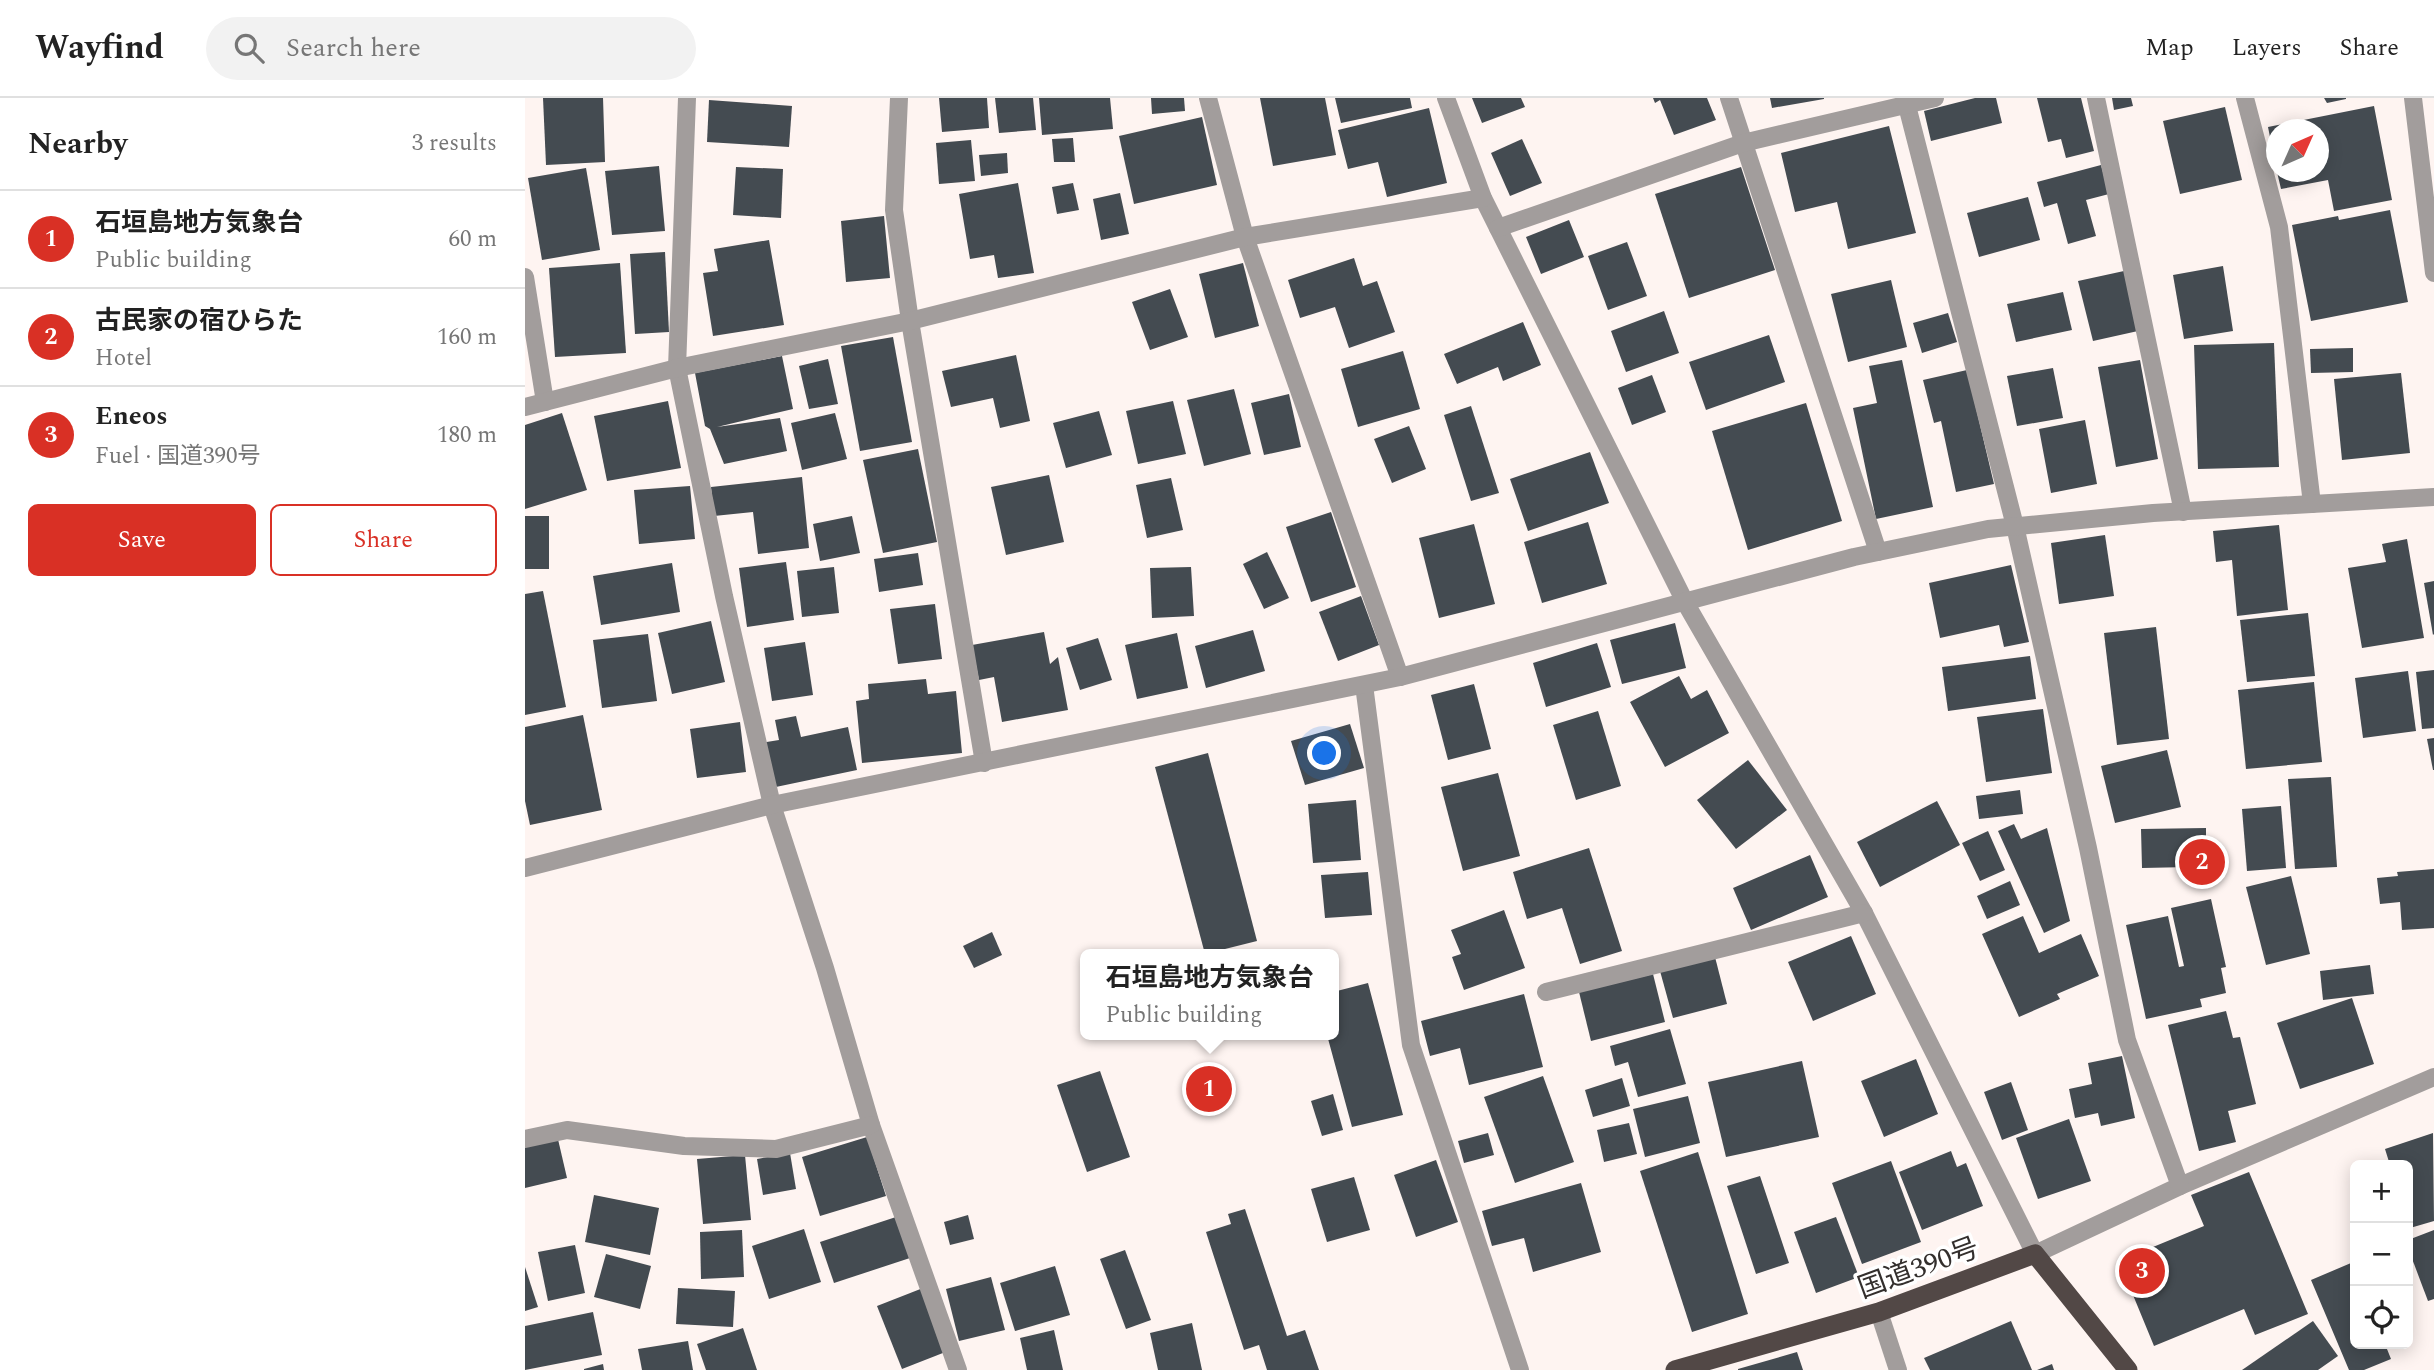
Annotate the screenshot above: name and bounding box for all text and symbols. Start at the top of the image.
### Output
search box [206,17,696,80]
text: Wayfind [35,23,164,73]
text: Search here [286,28,421,68]
icon: search [230,29,268,67]
text: Map [2145,30,2194,66]
text: Layers [2232,30,2302,66]
text: Share [2340,30,2399,66]
north arrow [2266,119,2329,182]
text: Nearby [28,121,127,167]
text: 3 results [412,126,497,161]
text: 石垣島地方気象台 [95,203,303,243]
text: 1 [45,222,57,257]
text: 60 m [448,222,497,257]
text: Public building [95,243,252,278]
text: 古民家の宿ひらた [95,301,303,341]
text: 2 [45,320,57,355]
text: 160 m [437,320,497,355]
text: Hotel [95,341,152,376]
text: Eneos [95,396,168,436]
text: 3 [45,418,57,453]
text: 180 m [437,418,497,453]
text: Fuel · 国道390号 [95,439,260,474]
button: Save [28,504,256,576]
button: Share [270,504,497,576]
your location [1307,736,1341,770]
pin: 2 [2179,836,2225,888]
popup [1080,949,1339,1040]
text: 石垣島地方気象台 [1105,958,1314,998]
text: Public building [1105,998,1262,1033]
pin: 1 [1186,1063,1232,1115]
map controls [2350,1160,2413,1349]
button: + [2350,1160,2413,1223]
button: − [2350,1223,2413,1286]
street label: 国道390号 [1852,1227,1985,1310]
pin: 3 [2119,1245,2165,1297]
button: locate [2350,1286,2413,1349]

